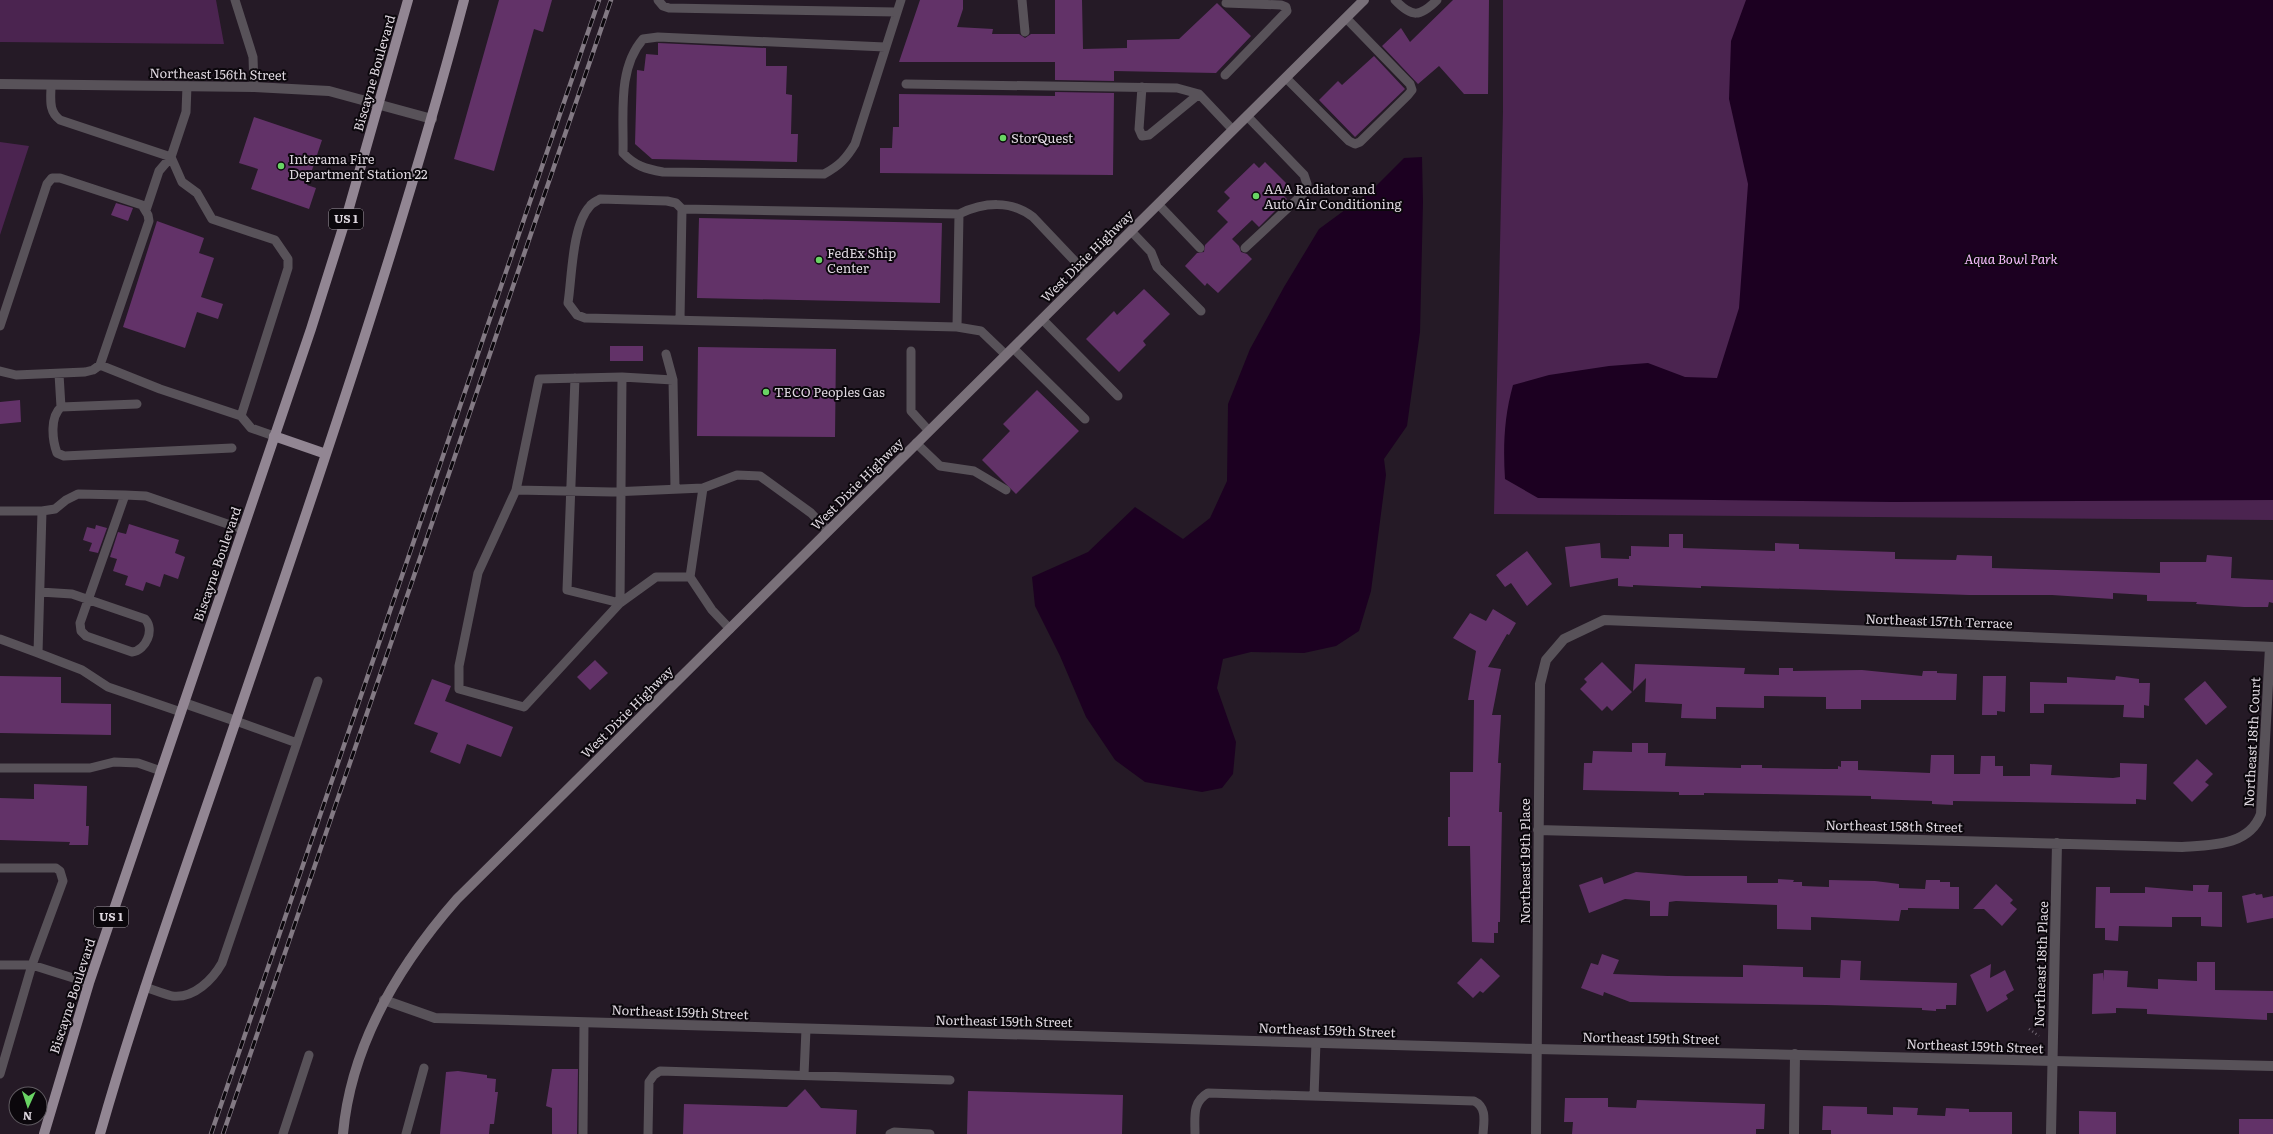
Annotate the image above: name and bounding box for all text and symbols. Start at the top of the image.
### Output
street label: Biscayne Boulevard [348,12,399,133]
street label: Northeast 156th Street [149,63,288,84]
place label: StorQuest [1011,128,1074,147]
marker: StorQuest [998,133,1008,143]
place label: Interama Fire Department Station 22 [289,149,428,183]
marker: Interama Fire Department Station 22 [276,161,286,171]
place label: AAA Radiator and Auto Air Conditioning [1264,179,1403,213]
marker: AAA Radiator and Auto Air Conditioning [1251,191,1261,201]
street label: West Dixie Highway [1036,205,1138,306]
road number: US 1 [329,209,363,229]
place label: FedEx Ship Center [827,243,896,277]
park label: Aqua Bowl Park [1964,249,2059,268]
marker: FedEx Ship Center [814,255,824,265]
place label: TECO Peoples Gas [774,382,885,401]
marker: TECO Peoples Gas [761,387,771,397]
street label: West Dixie Highway [806,433,908,534]
street label: Biscayne Boulevard [188,504,245,624]
street label: Northeast 157th Terrace [1865,608,2013,633]
street label: West Dixie Highway [576,661,678,762]
street label: Northeast 18th Court [2239,676,2264,807]
street label: Northeast 19th Place [1515,798,1534,924]
street label: Northeast 158th Street [1825,815,1964,836]
street label: Northeast 18th Place [2029,900,2052,1027]
road number: US 1 [94,907,128,927]
street label: Biscayne Boulevard [44,936,99,1056]
street label: Northeast 159th Street [611,1000,750,1023]
street label: Northeast 159th Street [935,1010,1073,1031]
street label: Northeast 159th Street [1258,1018,1397,1041]
street label: Northeast 159th Street [1582,1027,1720,1048]
street label: Northeast 159th Street [1906,1034,2045,1057]
north arrow [8,1086,48,1126]
text: N [22,1109,32,1125]

